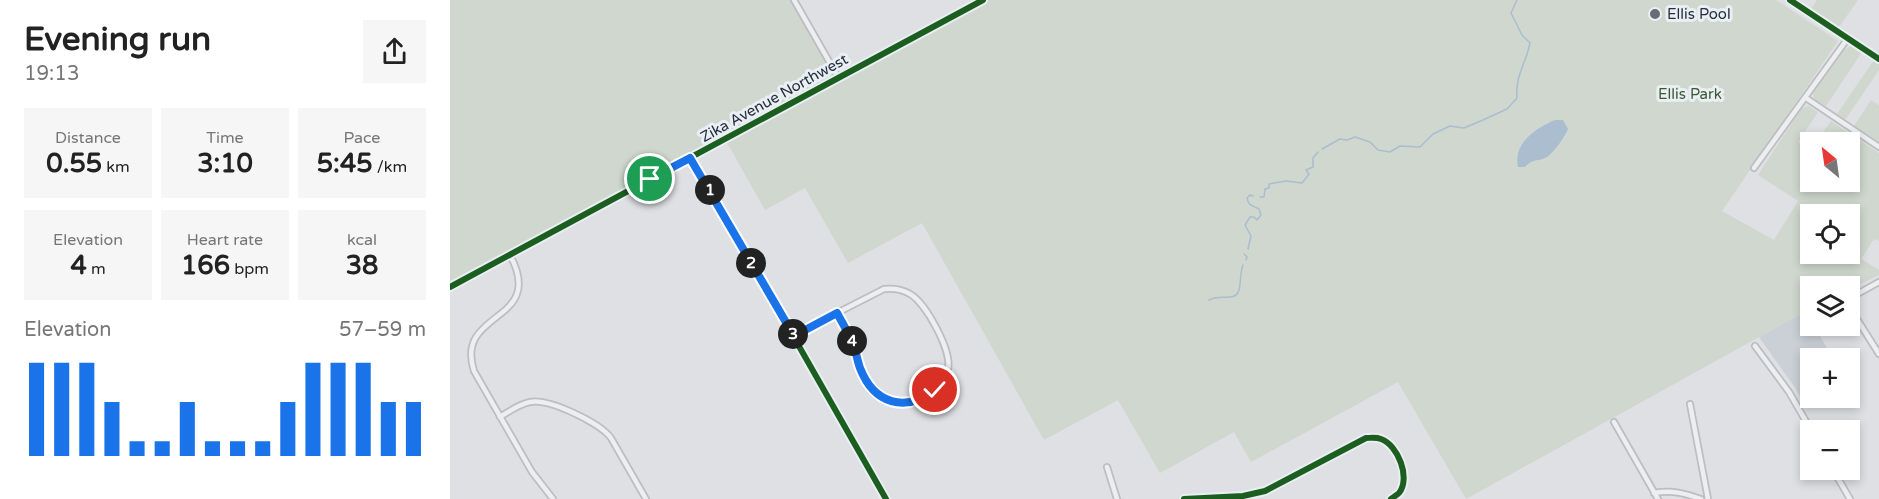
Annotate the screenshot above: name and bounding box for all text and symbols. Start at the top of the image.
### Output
place label: Ellis Pool [1667,5,1731,23]
marker: Ellis Pool [1648,7,1662,21]
text: Evening run [24,20,211,59]
button: share [363,20,426,83]
street label: Zika Avenue Northwest [697,50,851,146]
text: 19:13 [24,62,79,86]
park label: Ellis Park [1658,85,1722,103]
text: Distance [55,128,121,148]
text: Time [206,128,244,148]
text: Pace [344,128,380,148]
north arrow [1800,132,1860,192]
map controls [1800,132,1860,480]
text: 0.55 [46,148,102,179]
text: 3:10 [197,148,253,179]
text: 5:45 [317,148,373,179]
pin [624,153,675,204]
text: km [102,157,130,177]
text: /km [373,157,407,177]
icon: arrive [633,162,666,195]
pin: 1 [695,175,725,205]
text: 1 [705,180,715,200]
button: locate [1800,204,1860,264]
text: Elevation [53,230,123,250]
text: Heart rate [187,230,263,250]
text: kcal [347,230,377,250]
pin: 2 [736,248,766,278]
text: 4 [70,250,87,281]
text: 166 [181,250,230,281]
text: 38 [346,250,378,281]
text: 2 [746,253,756,273]
text: m [87,259,106,279]
text: bpm [230,259,269,279]
button: layers [1800,276,1860,336]
text: Elevation [24,318,111,342]
text: 57–59 m [339,318,426,342]
pin: 3 [778,319,808,349]
text: 3 [788,324,798,344]
pin: 4 [837,326,867,356]
text: 4 [847,331,857,351]
button: + [1800,348,1860,408]
pin [909,364,960,415]
icon: check [918,373,951,406]
button: − [1800,420,1860,480]

